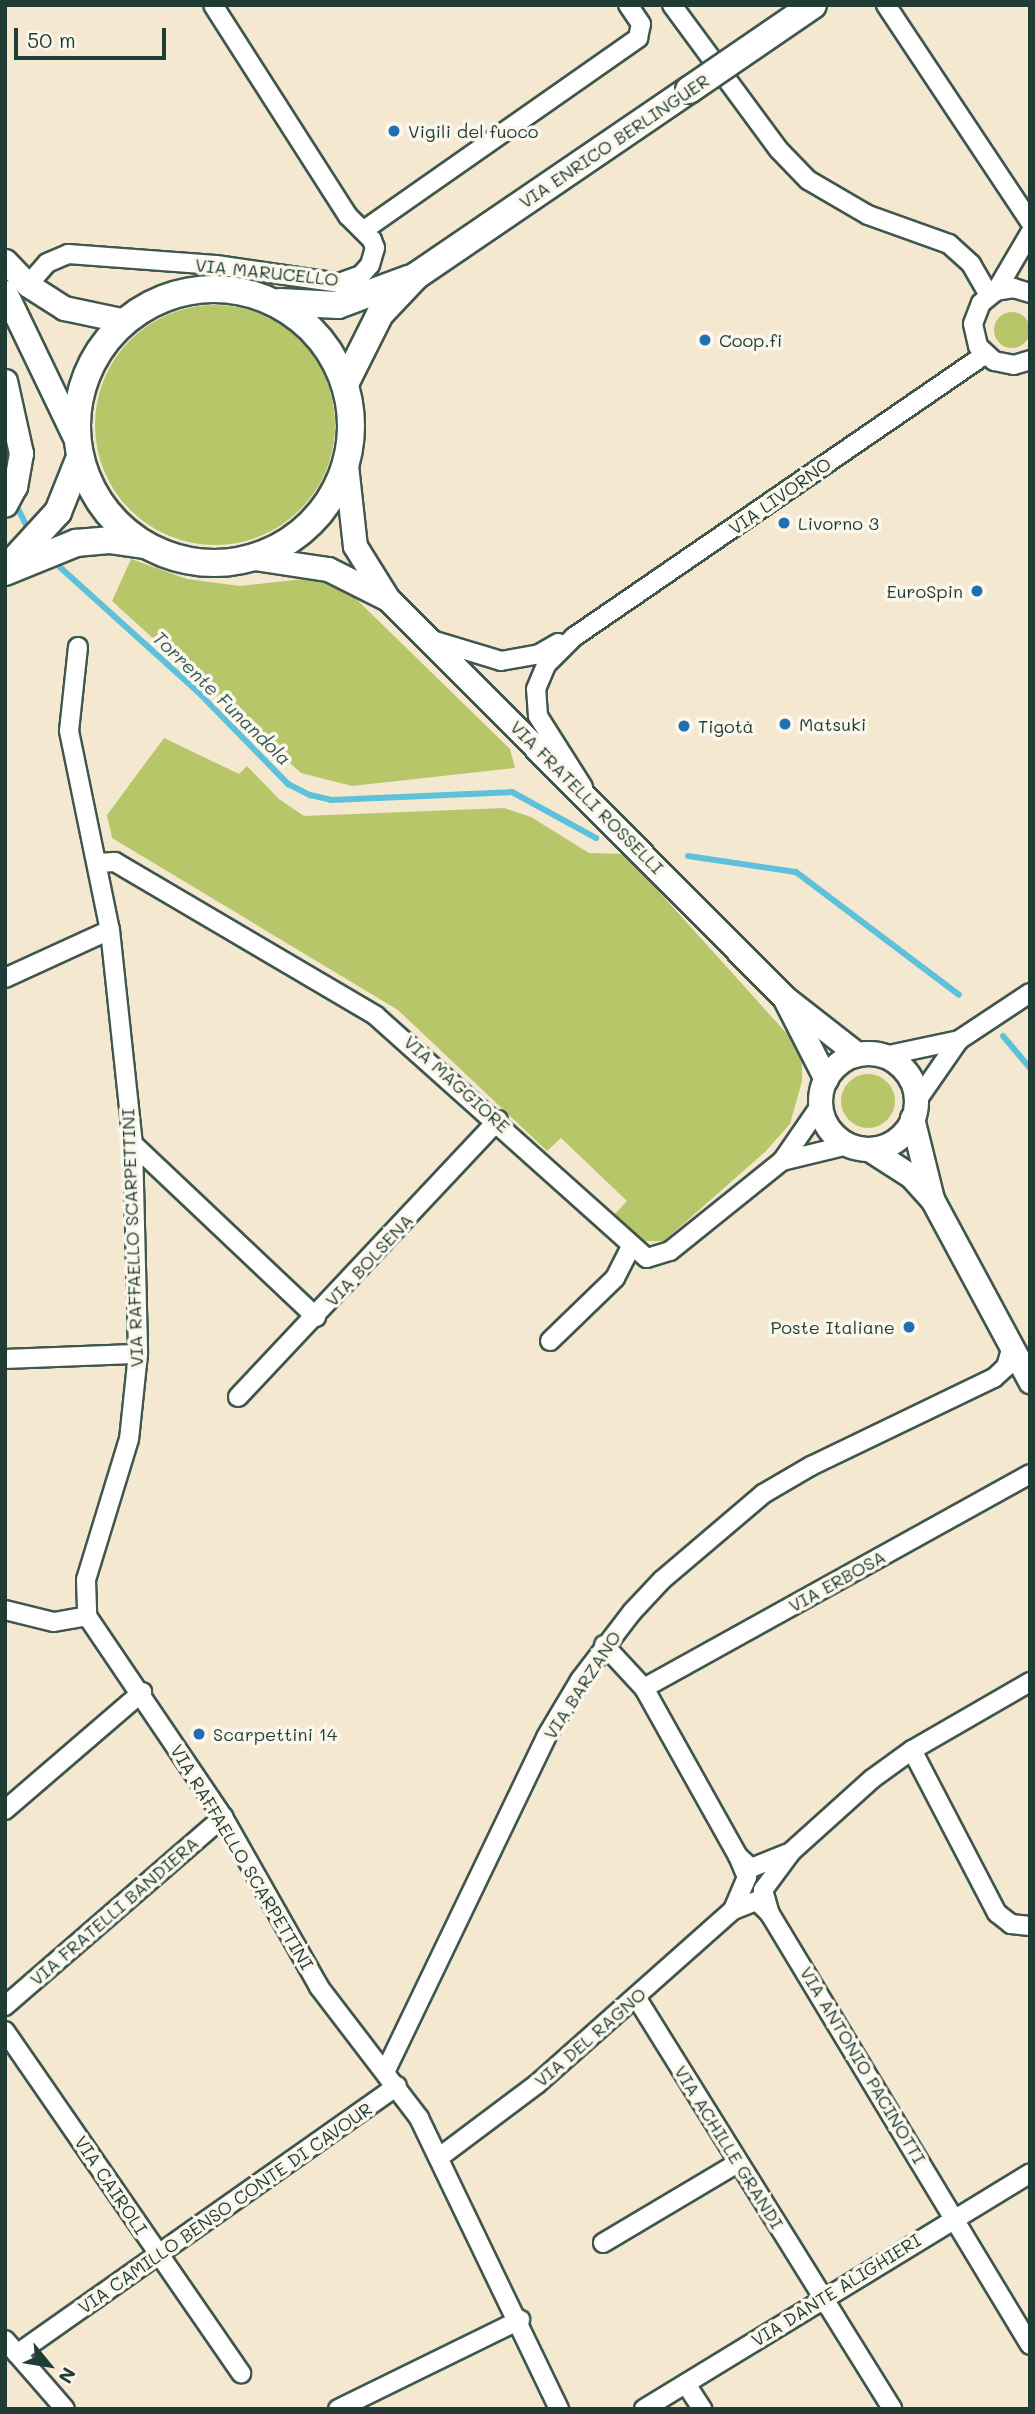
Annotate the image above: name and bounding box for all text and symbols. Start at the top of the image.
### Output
scale bar [18,14,170,58]
text: 50 m [27,26,76,53]
street label: VIA ENRICO BERLINGUER [515,69,713,213]
place label: Vigili del fuoco [408,120,538,142]
marker: Vigili del fuoco [386,123,402,139]
street label: VIA MARUCELLO [194,254,340,290]
place label: Coop.fi [719,329,782,351]
marker: Coop.fi [697,332,713,348]
street label: VIA LIVORNO [725,453,835,539]
place label: Livorno 3 [798,512,879,534]
marker: Livorno 3 [776,515,792,531]
place label: EuroSpin [886,580,963,602]
marker: EuroSpin [969,583,985,599]
water label: Torrente Funandola [148,626,296,770]
place label: Matsuki [799,713,866,735]
place label: Tigotà [698,715,754,737]
street label: VIA FRATELLI ROSSELLI [506,716,668,878]
marker: Matsuki [777,716,793,732]
marker: Tigotà [676,718,692,734]
street label: VIA MAGGIORE [400,1031,514,1137]
street label: VIA RAFFAELLO SCARPETTINI [117,1108,147,1368]
street label: VIA BOLSENA [321,1209,417,1311]
place label: Poste Italiane [770,1316,895,1338]
marker: Poste Italiane [901,1319,917,1335]
street label: VIA ERBOSA [785,1545,889,1617]
street label: VIA BARZANO [539,1627,625,1743]
place label: Scarpettini 14 [213,1723,337,1745]
marker: Scarpettini 14 [191,1726,207,1742]
street label: VIA RAFFAELLO SCARPETTINI [166,1740,318,1974]
street label: VIA FRATELLI BANDIERA [25,1832,203,1990]
street label: VIA ANTONIO PACINOTTI [796,1963,930,2167]
street label: VIA DEL RAGNO [530,1983,650,2091]
street label: VIA ACHILLE GRANDI [670,2061,788,2233]
street label: VIA CAMILLO BENSO CONTE DI CAVOUR [74,2098,376,2318]
street label: VIA CAIROLI [70,2132,152,2238]
street label: VIA DANTE ALIGHIERI [747,2229,925,2351]
north arrow [14,2330,84,2400]
text: N [53,2363,82,2388]

